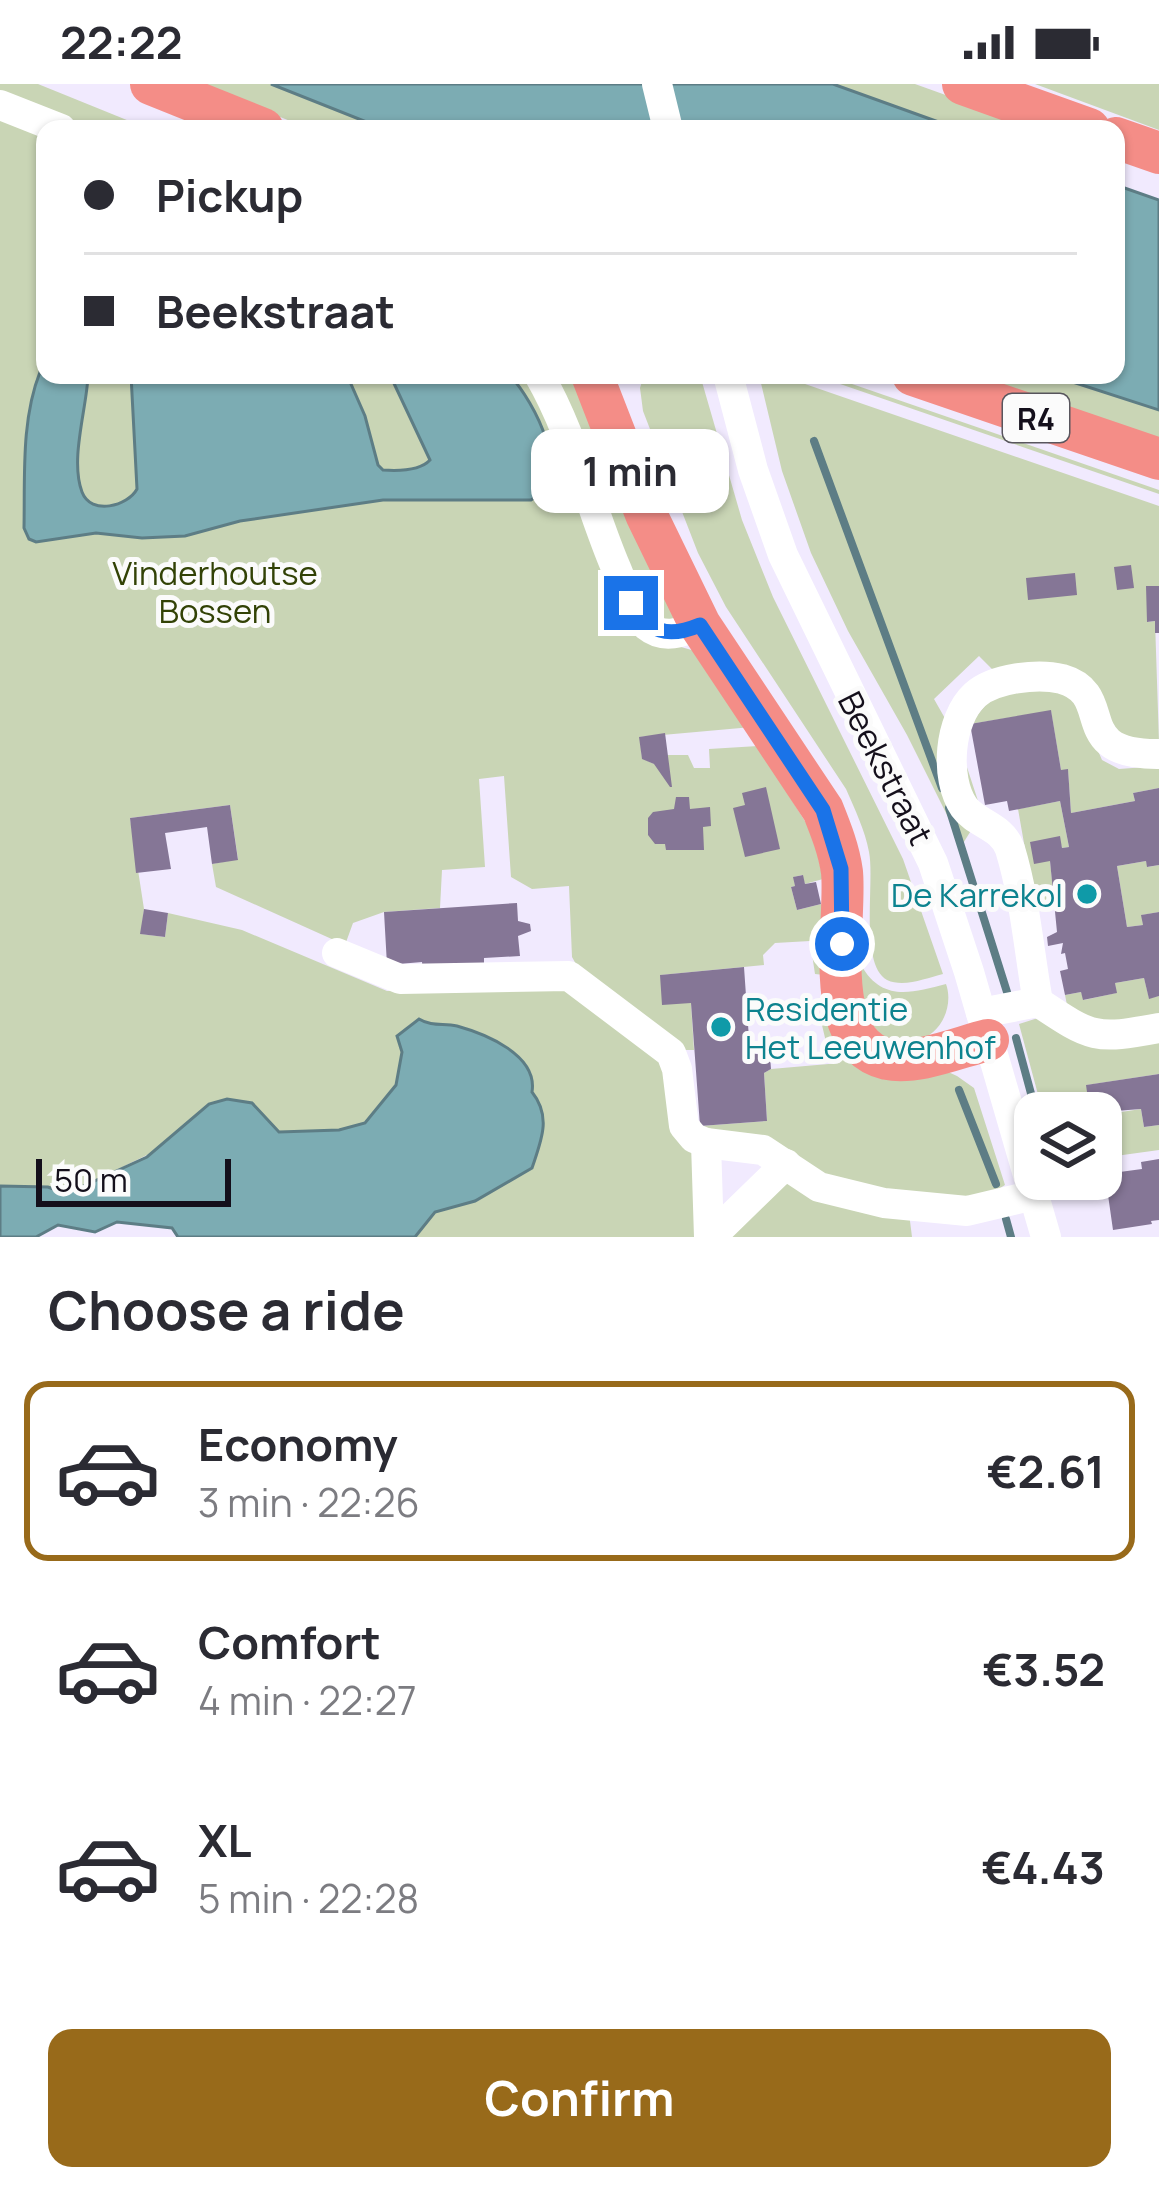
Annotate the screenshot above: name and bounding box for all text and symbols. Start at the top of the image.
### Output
text: 22:22 [60,11,183,73]
text: Pickup [156,164,303,226]
text: Beekstraat [156,280,395,342]
road number: R4 [1003,394,1069,442]
callout: 1 min [532,429,730,513]
text: 1 min [582,444,678,498]
park label: Vinderhoutse Bossen [112,550,318,633]
route end [604,576,658,630]
street label: Beekstraat [828,684,944,852]
place label: De Karrekol [891,872,1063,917]
marker: De Karrekol [1074,881,1100,907]
route start [815,917,869,971]
place label: Residentie Het Leeuwenhof [745,986,996,1069]
marker: Residentie Het Leeuwenhof [708,1014,734,1040]
map controls [1014,1092,1122,1200]
button: layers [1014,1092,1122,1200]
scale bar [36,1153,231,1206]
text: 50 m [54,1157,128,1202]
text: Choose a ride [48,1272,405,1346]
text: Economy [198,1413,398,1475]
icon: car [54,1417,162,1525]
text: €2.61 [987,1440,1105,1502]
text: 3 min · 22:26 [198,1475,420,1529]
text: Comfort [198,1611,381,1673]
icon: car [54,1615,162,1723]
text: €3.52 [982,1638,1105,1700]
text: 4 min · 22:27 [198,1673,417,1727]
text: XL [198,1809,252,1871]
icon: car [54,1813,162,1921]
text: €4.43 [981,1836,1105,1898]
text: 5 min · 22:28 [198,1871,419,1925]
button: Confirm [48,2029,1111,2167]

